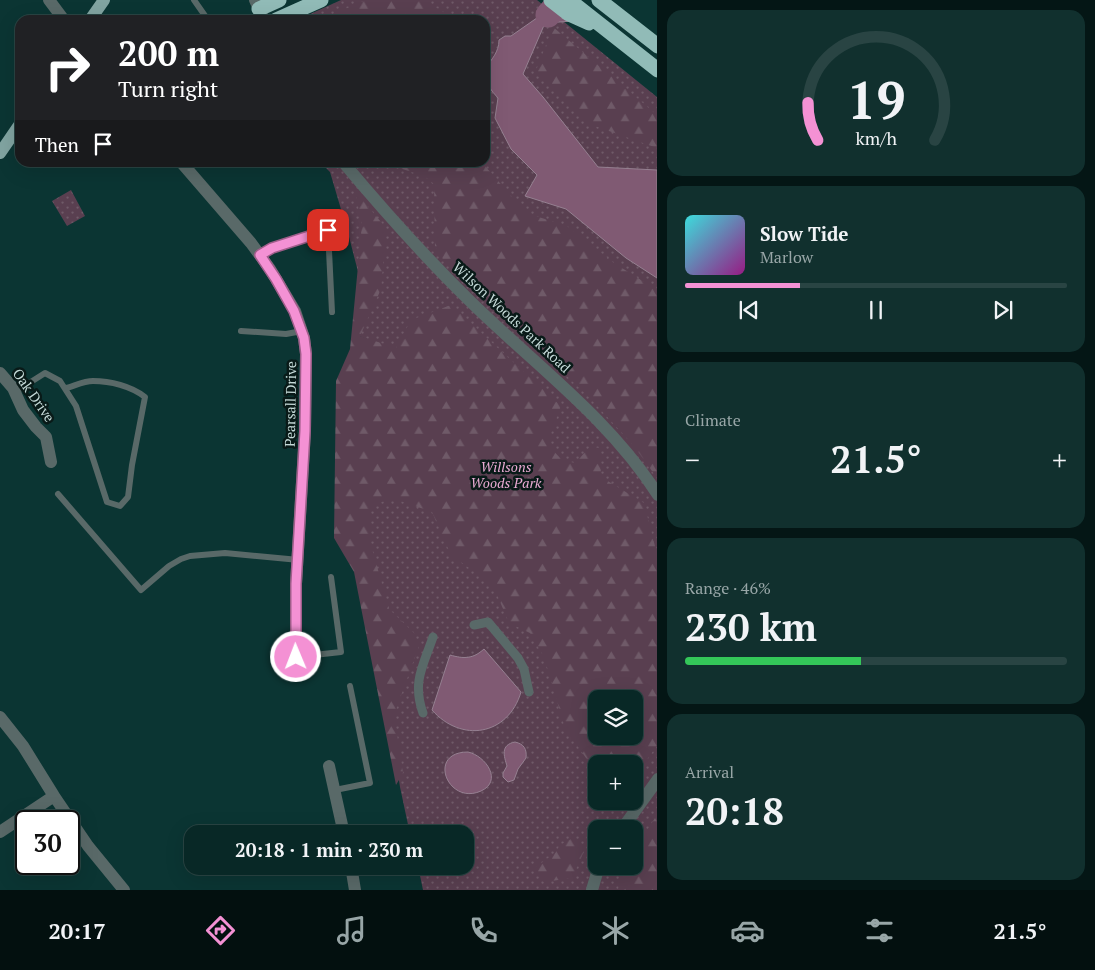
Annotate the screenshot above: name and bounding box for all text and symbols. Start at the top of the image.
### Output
text: 200 m [118,30,219,76]
icon: right [35,35,100,100]
text: 19 [847,65,905,134]
text: Turn right [118,74,218,103]
text: km/h [855,126,897,150]
icon: arrive [89,130,117,158]
text: Then [35,132,79,157]
pin [307,209,349,251]
icon: arrive [314,216,342,244]
text: Slow Tide [760,221,849,246]
text: Marlow [760,246,813,268]
street label: Wilson Woods Park Road [449,257,575,377]
icon: previous [735,296,763,324]
icon: pause [862,296,890,324]
icon: next [989,296,1017,324]
street label: Pearsall Drive [280,361,300,447]
street label: Oak Drive [9,364,59,426]
text: Climate [685,409,741,431]
text: 21.5° [830,434,922,484]
text: − [685,441,700,478]
text: + [1052,441,1067,478]
park label: Willsons Woods Park [470,457,542,492]
text: Range · 46% [685,577,771,599]
text: 230 km [685,602,817,652]
position arrow [269,630,321,682]
map controls [588,690,643,875]
button: layers [588,690,643,745]
button: + [588,755,643,810]
text: Arrival [685,761,734,783]
text: 20:18 [685,786,784,836]
speed limit sign: 30 [15,810,80,875]
button: − [588,820,643,875]
text: 20:18 · 1 min · 230 m [235,837,423,862]
icon: directions [203,913,238,948]
icon: music [334,913,369,948]
icon: phone [466,913,501,948]
icon: climate [598,913,633,948]
icon: car [730,913,765,948]
icon: filters [862,913,897,948]
text: 20:17 [48,916,106,945]
text: 21.5° [994,916,1047,945]

